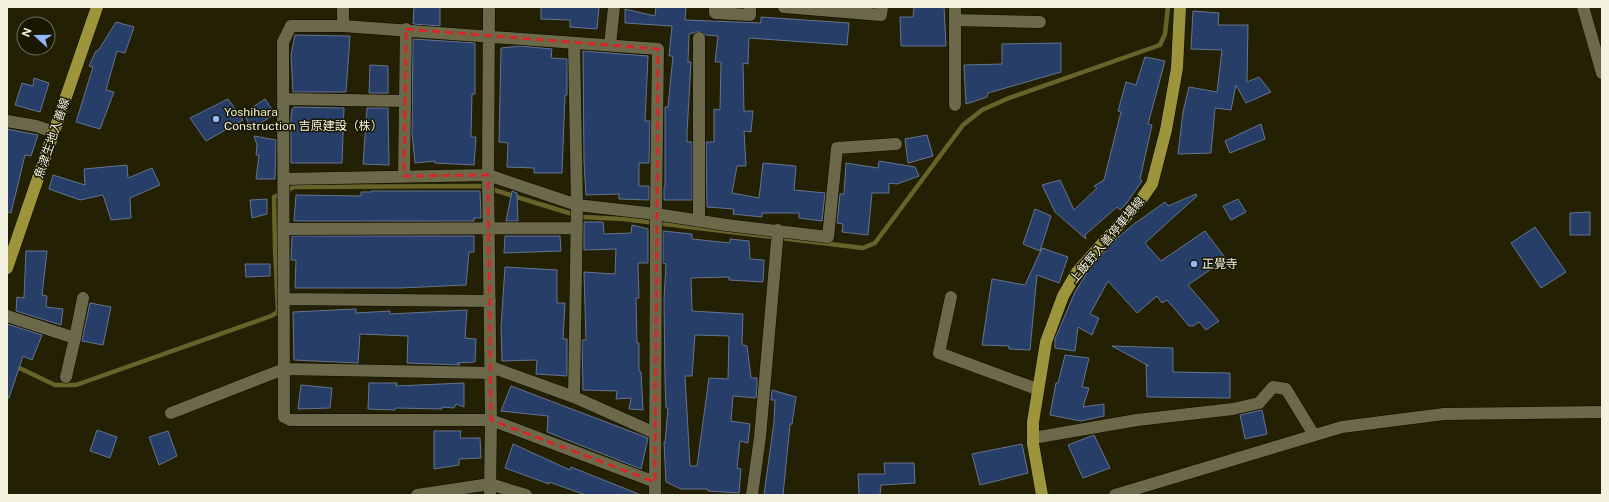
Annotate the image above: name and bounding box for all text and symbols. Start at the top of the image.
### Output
north arrow [16,16,56,56]
text: N [20,26,34,39]
street label: 魚津生地入善線 [32,96,72,180]
place label: Yoshihara Construction 吉原建設（株） [224,105,383,133]
marker: Yoshihara Construction 吉原建設（株） [211,114,221,124]
street label: 上飯野入善停車場線 [1067,194,1147,286]
place label: 正覺寺 [1202,257,1238,271]
marker: 正覺寺 [1189,259,1199,269]

